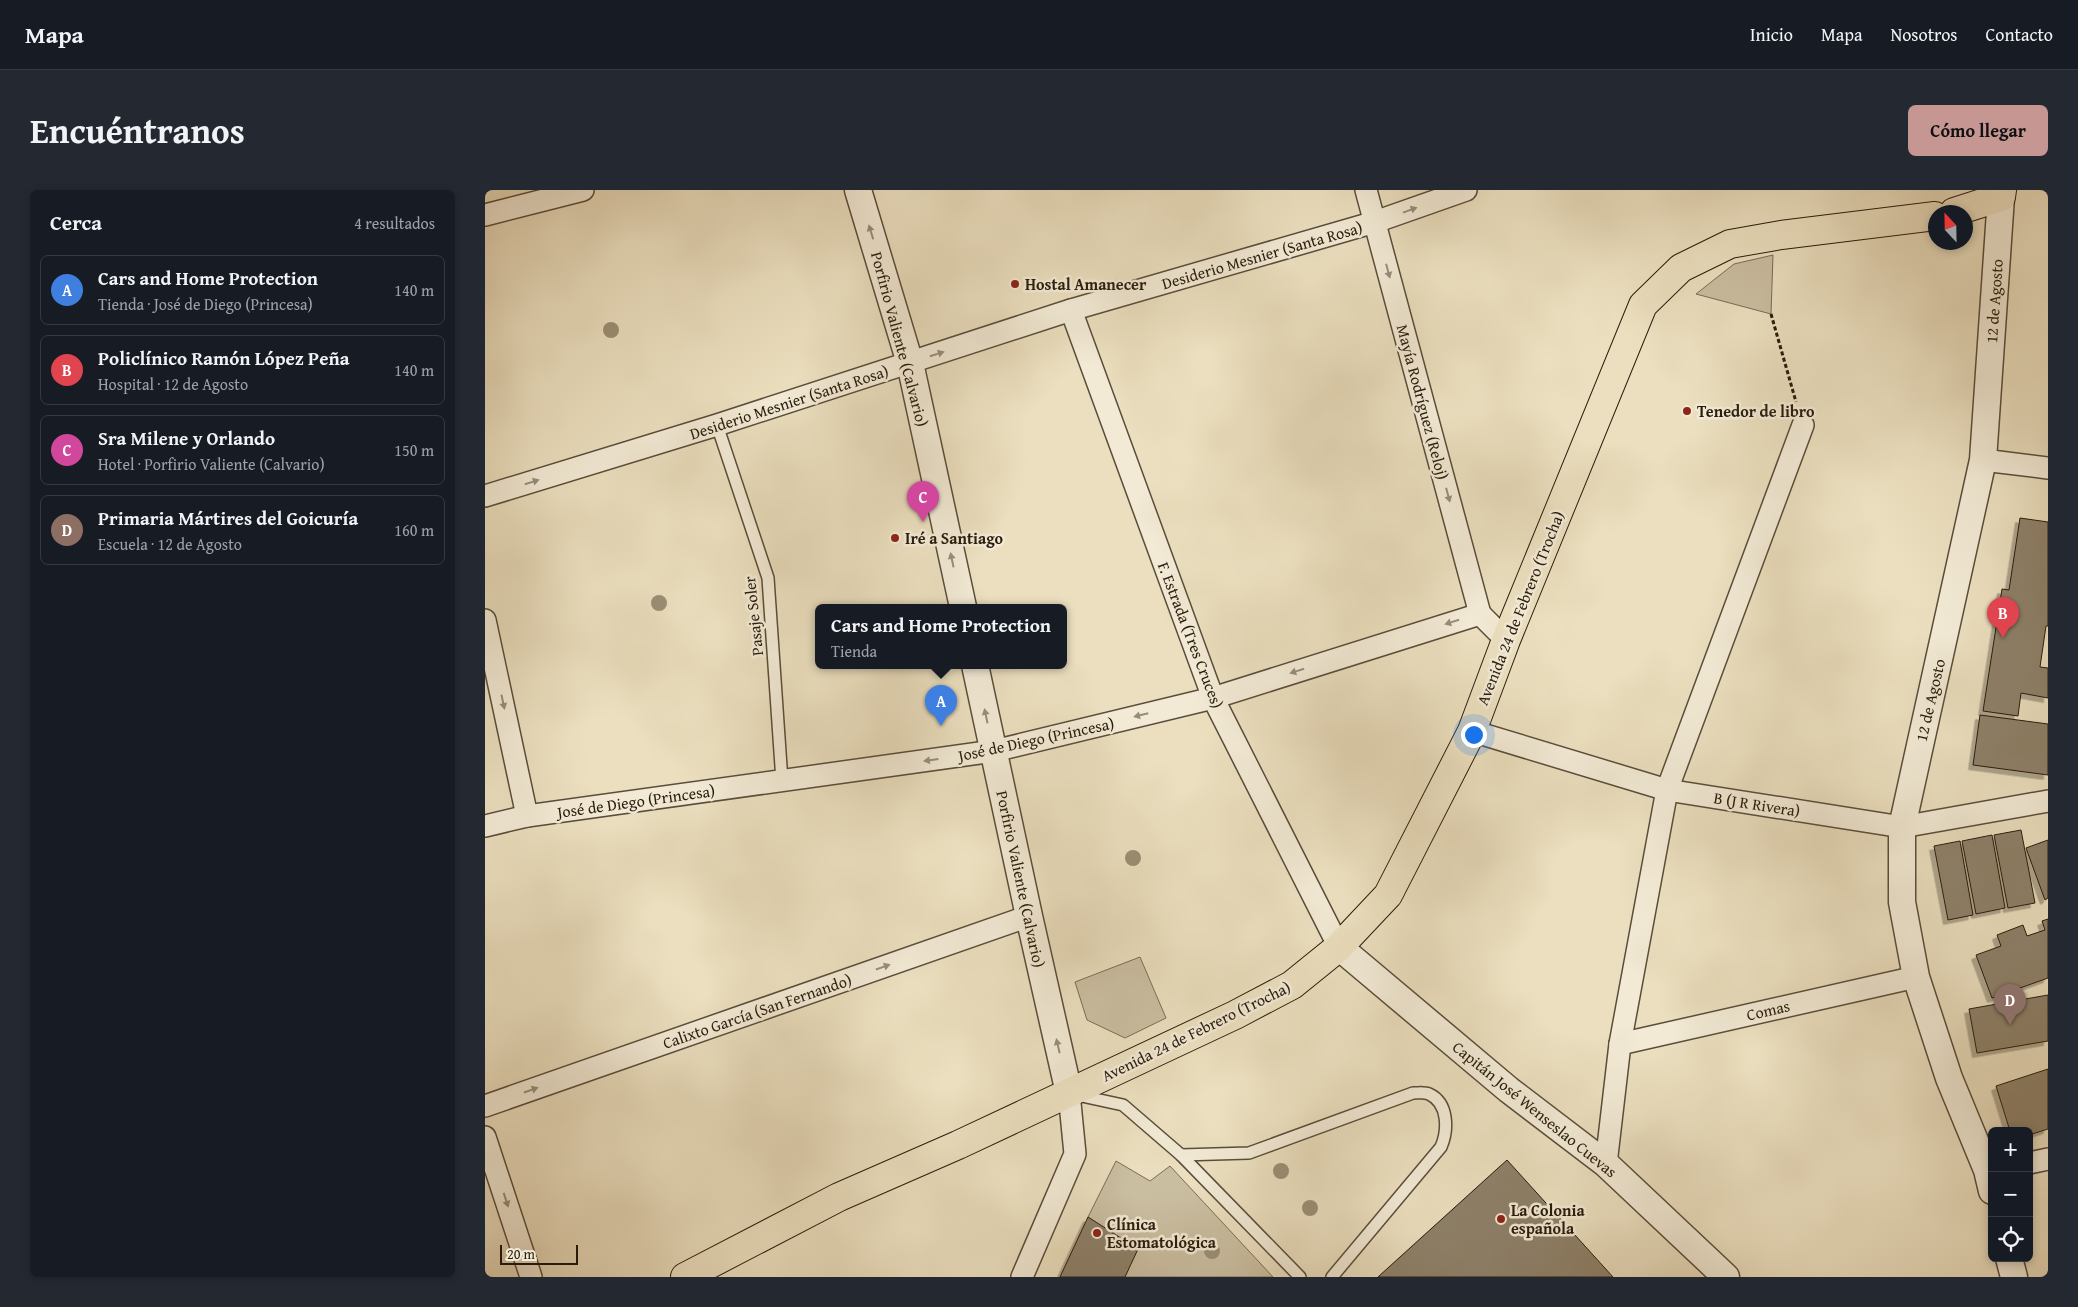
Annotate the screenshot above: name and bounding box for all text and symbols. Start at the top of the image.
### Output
text: Mapa [25,17,84,52]
text: Inicio [1750,21,1793,48]
text: Mapa [1821,21,1862,48]
text: Nosotros [1890,21,1958,48]
text: Contacto [1986,21,2053,48]
text: Encuéntranos [30,105,245,156]
button: Cómo llegar [1908,105,2048,156]
north arrow [1928,205,1973,250]
one-way arrow [1403,206,1418,213]
text: Cerca [50,207,102,238]
text: 4 resultados [354,211,435,235]
street label: Desiderio Mesnier (Santa Rosa) [1159,215,1365,295]
one-way arrow [867,225,875,240]
street label: Porfirio Valiente (Calvario) [865,249,935,429]
street label: 12 de Agosto [1979,258,2009,344]
one-way arrow [1384,263,1392,278]
text: Cars and Home Protection [98,264,318,292]
place label: Hostal Amanecer [1025,272,1147,296]
text: A [62,278,72,302]
text: 140 m [394,278,434,302]
marker: Hostal Amanecer [1009,278,1021,290]
text: Tienda · José de Diego (Princesa) [98,292,313,316]
street label: Mayía Rodríguez (Reloj) [1391,322,1455,482]
text: Policlínico Ramón López Peña [98,344,349,372]
one-way arrow [930,350,945,358]
text: B [62,358,72,382]
text: 140 m [394,358,434,382]
street label: Desiderio Mesnier (Santa Rosa) [687,359,891,445]
text: Hospital · 12 de Agosto [98,372,248,396]
place label: Tenedor de libro [1697,399,1815,423]
marker: Tenedor de libro [1681,405,1693,417]
text: Sra Milene y Orlando [98,424,275,452]
text: C [62,438,72,462]
text: 150 m [394,438,434,462]
text: Hotel · Porfirio Valiente (Calvario) [98,452,325,476]
one-way arrow [524,478,539,485]
pin: C [907,481,939,522]
one-way arrow [1444,488,1452,503]
text: Primaria Mártires del Goicuría [98,504,358,532]
street label: Avenida 24 de Febrero (Trocha) [1470,507,1570,709]
text: D [62,518,72,542]
text: 160 m [394,518,434,542]
place label: Iré a Santiago [905,526,1004,550]
text: Escuela · 12 de Agosto [98,532,242,556]
marker: Iré a Santiago [889,532,901,544]
one-way arrow [948,551,956,567]
street label: F. Estrada (Tres Cruces) [1152,558,1230,712]
street label: Pasaje Soler [737,575,769,657]
pin: B [1987,597,2019,638]
popup [815,604,1067,669]
text: Cars and Home Protection [831,611,1051,639]
one-way arrow [1445,619,1460,627]
text: Tienda [831,639,877,663]
street label: 12 de Agosto [1909,656,1951,744]
one-way arrow [1290,668,1305,676]
pin: A [925,685,957,726]
one-way arrow [499,694,507,709]
one-way arrow [982,709,990,724]
street label: José de Diego (Princesa) [954,711,1116,768]
one-way arrow [1133,712,1148,720]
your location [1461,722,1487,748]
one-way arrow [923,756,939,764]
street label: José de Diego (Princesa) [554,778,716,824]
street label: B (J R Rivera) [1712,785,1802,823]
street label: Porfirio Valiente (Calvario) [990,788,1052,970]
one-way arrow [875,963,890,970]
street label: Calixto García (San Fernando) [659,967,855,1055]
street label: Avenida 24 de Febrero (Trocha) [1097,975,1295,1087]
pin: D [1994,984,2026,1025]
street label: Comas [1744,993,1792,1027]
street label: Capitán José Wenseslao Cuevas [1448,1035,1622,1183]
one-way arrow [1054,1038,1062,1053]
one-way arrow [524,1086,539,1094]
map controls [1988,1127,2033,1262]
button: + [1988,1127,2033,1172]
button: − [1988,1172,2033,1217]
one-way arrow [502,1192,510,1207]
place label: La Colonia española [1511,1198,1586,1240]
place label: Clínica Estomatológica [1107,1212,1217,1254]
marker: La Colonia española [1495,1213,1507,1225]
button: locate [1988,1217,2033,1262]
marker: Clínica Estomatológica [1091,1227,1103,1239]
scale bar [500,1242,577,1265]
text: 20 m [507,1244,535,1264]

